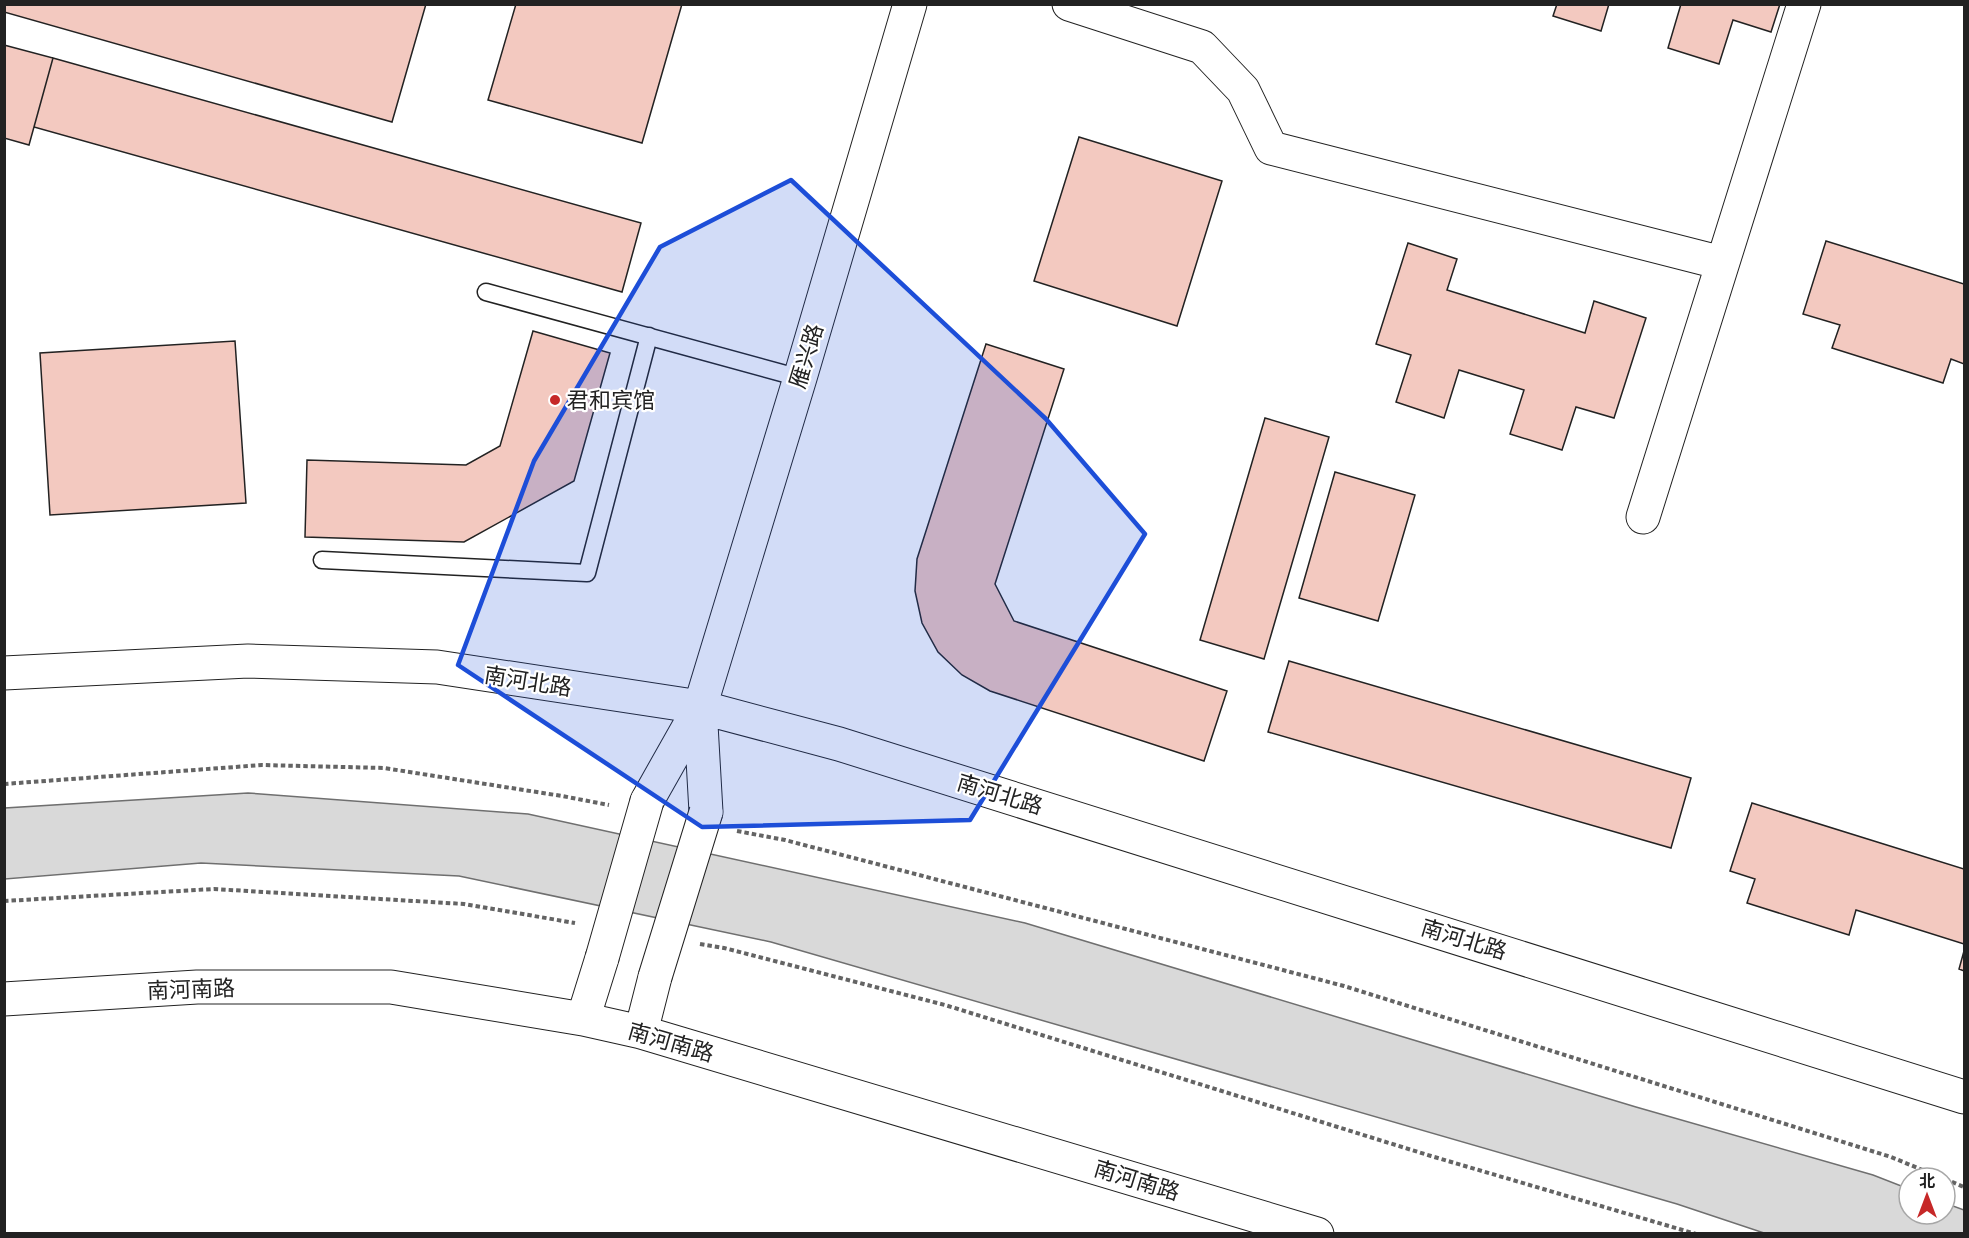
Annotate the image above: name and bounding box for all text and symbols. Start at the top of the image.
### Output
street label: 雁兴路 [786,321,827,391]
place label: 君和宾馆 [567,389,655,412]
marker: 君和宾馆 [548,393,562,407]
street label: 南河北路 [483,663,573,700]
street label: 南河北路 [954,771,1045,818]
street label: 南河北路 [1418,916,1509,963]
street label: 南河南路 [147,976,235,1003]
street label: 南河南路 [625,1019,716,1066]
street label: 南河南路 [1091,1157,1182,1204]
north arrow [1897,1166,1957,1226]
text: 北 [1919,1173,1935,1190]

